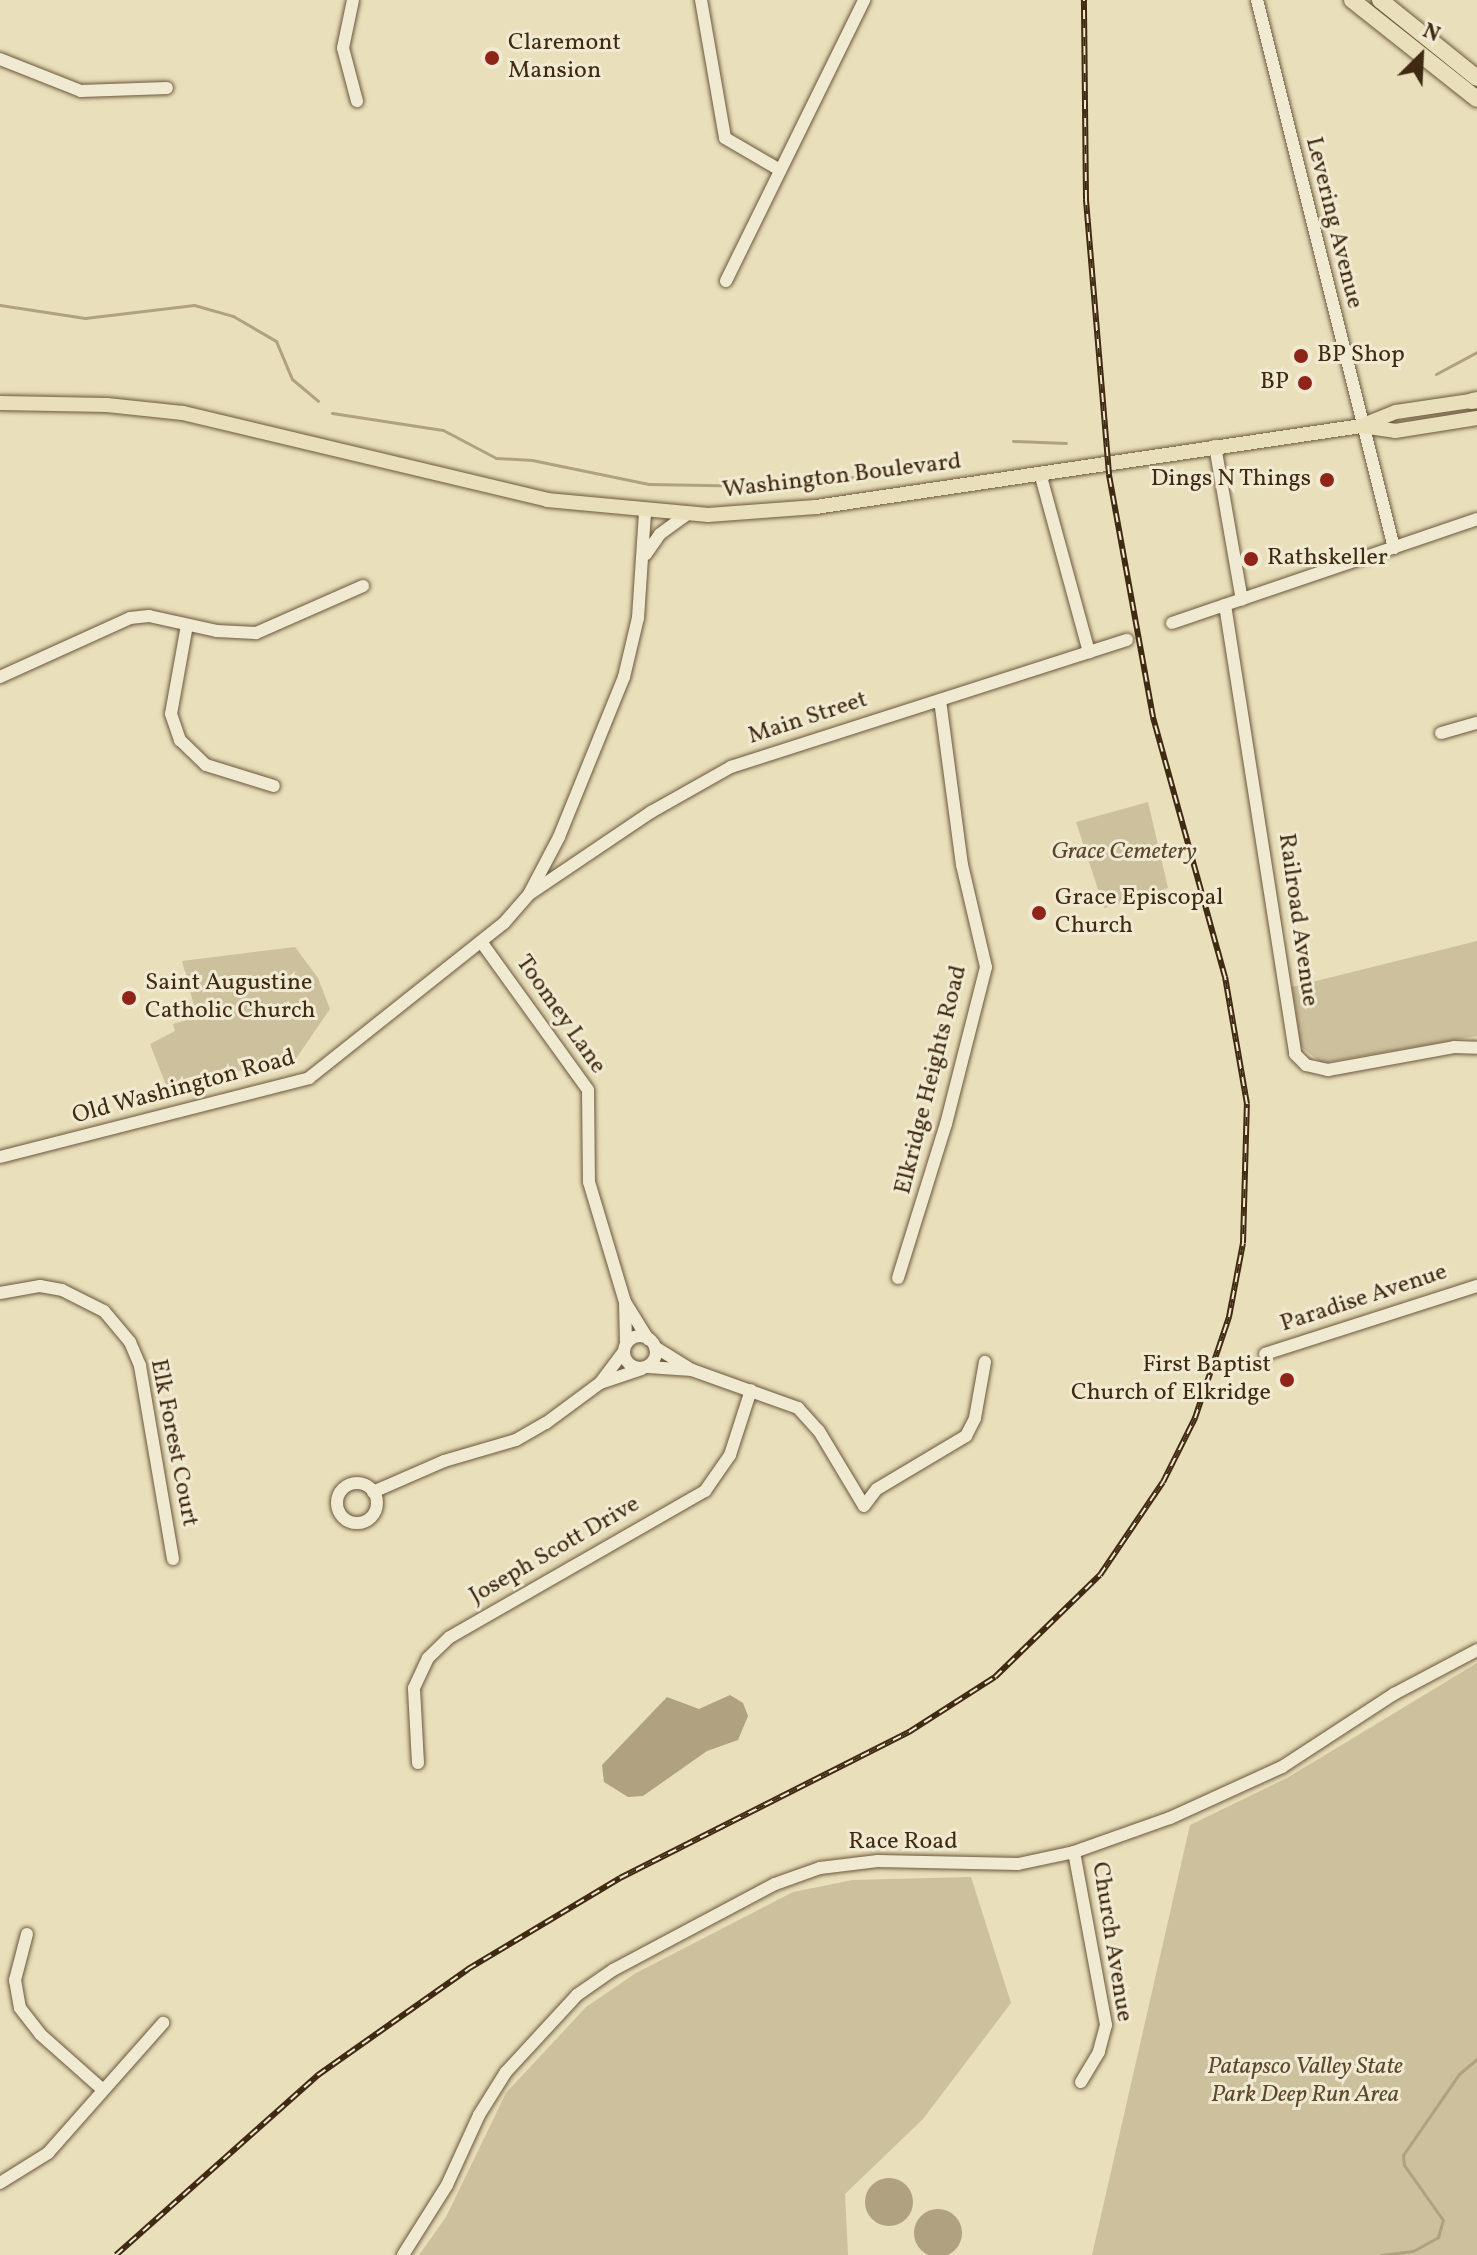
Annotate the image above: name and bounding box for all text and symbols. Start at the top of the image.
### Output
north arrow [1381,16,1461,96]
text: N [1417,16,1445,51]
place label: Claremont Mansion [508,30,621,86]
marker: Claremont Mansion [483,49,501,67]
street label: Levering Avenue [1298,134,1368,312]
place label: BP Shop [1317,342,1405,370]
marker: BP Shop [1292,347,1310,365]
place label: BP [1260,369,1289,397]
marker: BP [1296,374,1314,392]
street label: Washington Boulevard [721,448,963,506]
place label: Dings N Things [1150,466,1311,494]
marker: Dings N Things [1318,471,1336,489]
place label: Rathskeller [1267,545,1388,573]
marker: Rathskeller [1242,550,1260,568]
street label: Main Street [745,686,871,752]
street label: Railroad Avenue [1271,832,1323,1008]
park label: Grace Cemetery [1051,839,1197,867]
place label: Grace Episcopal Church [1055,885,1224,941]
marker: Grace Episcopal Church [1030,904,1048,922]
street label: Toomey Lane [508,950,612,1080]
street label: Elkridge Heights Road [890,963,974,1197]
place label: Saint Augustine Catholic Church [145,970,315,1026]
marker: Saint Augustine Catholic Church [120,989,138,1007]
street label: Old Washington Road [69,1044,299,1132]
street label: Paradise Avenue [1277,1258,1451,1340]
place label: First Baptist Church of Elkridge [1073,1352,1271,1408]
street label: Elk Forest Court [143,1357,203,1529]
marker: First Baptist Church of Elkridge [1278,1371,1296,1389]
street label: Joseph Scott Drive [465,1491,645,1611]
street label: Race Road [848,1829,958,1857]
street label: Church Avenue [1084,1860,1138,2024]
park label: Patapsco Valley State Park Deep Run Area [1207,2054,1403,2110]

